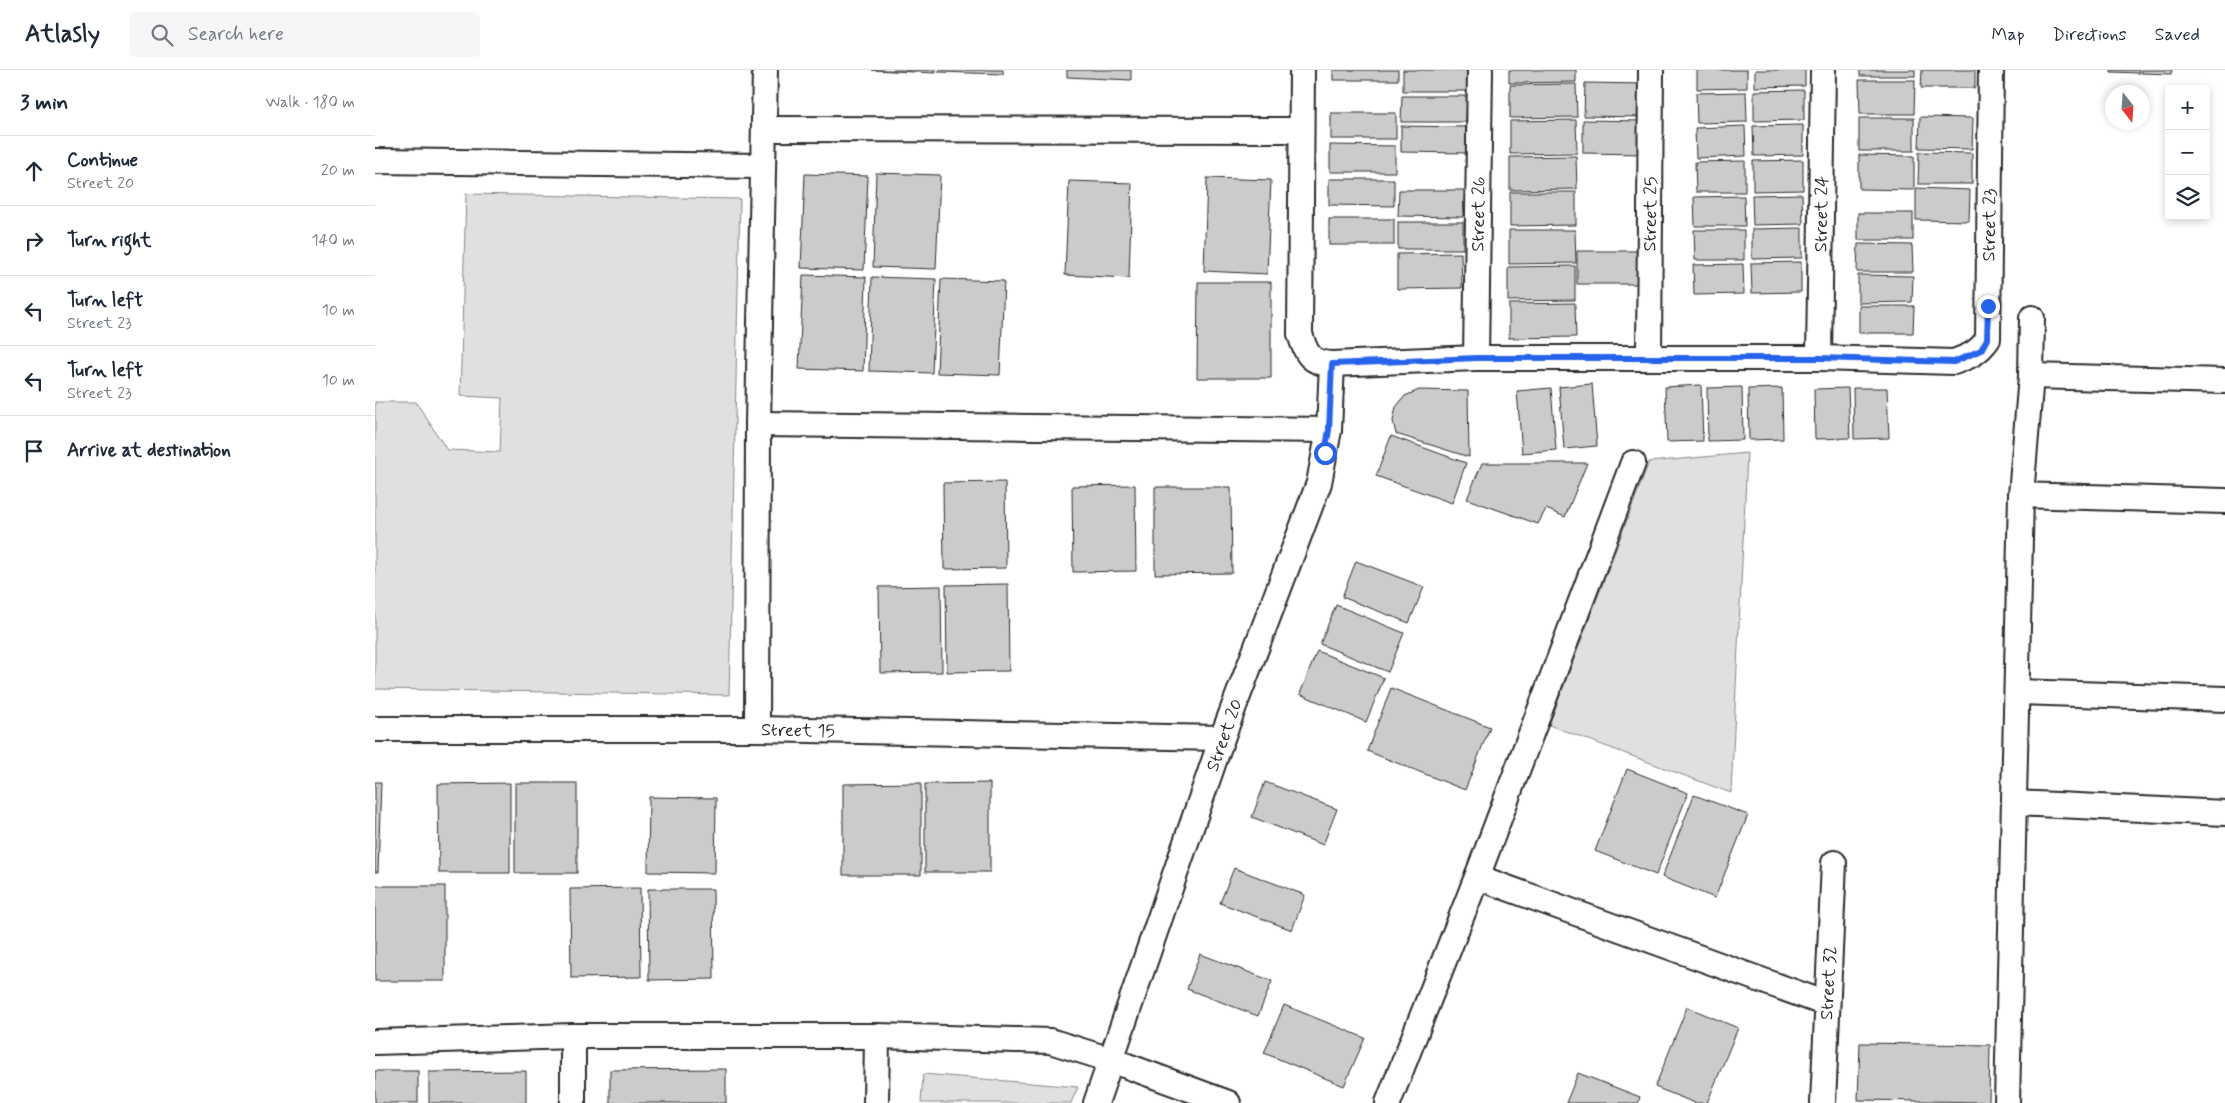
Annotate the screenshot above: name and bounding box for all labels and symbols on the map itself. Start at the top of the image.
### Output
north arrow [2105,85,2150,130]
street label: Street 26 [1466,176,1492,252]
street label: Street 25 [1638,176,1664,252]
street label: Street 24 [1809,176,1835,252]
street label: Street 23 [1977,188,2003,262]
route end [1977,295,2000,318]
route start [1314,442,1337,465]
street label: Street 20 [1201,696,1249,775]
street label: Street 15 [761,718,835,744]
street label: Street 32 [1815,945,1843,1021]

